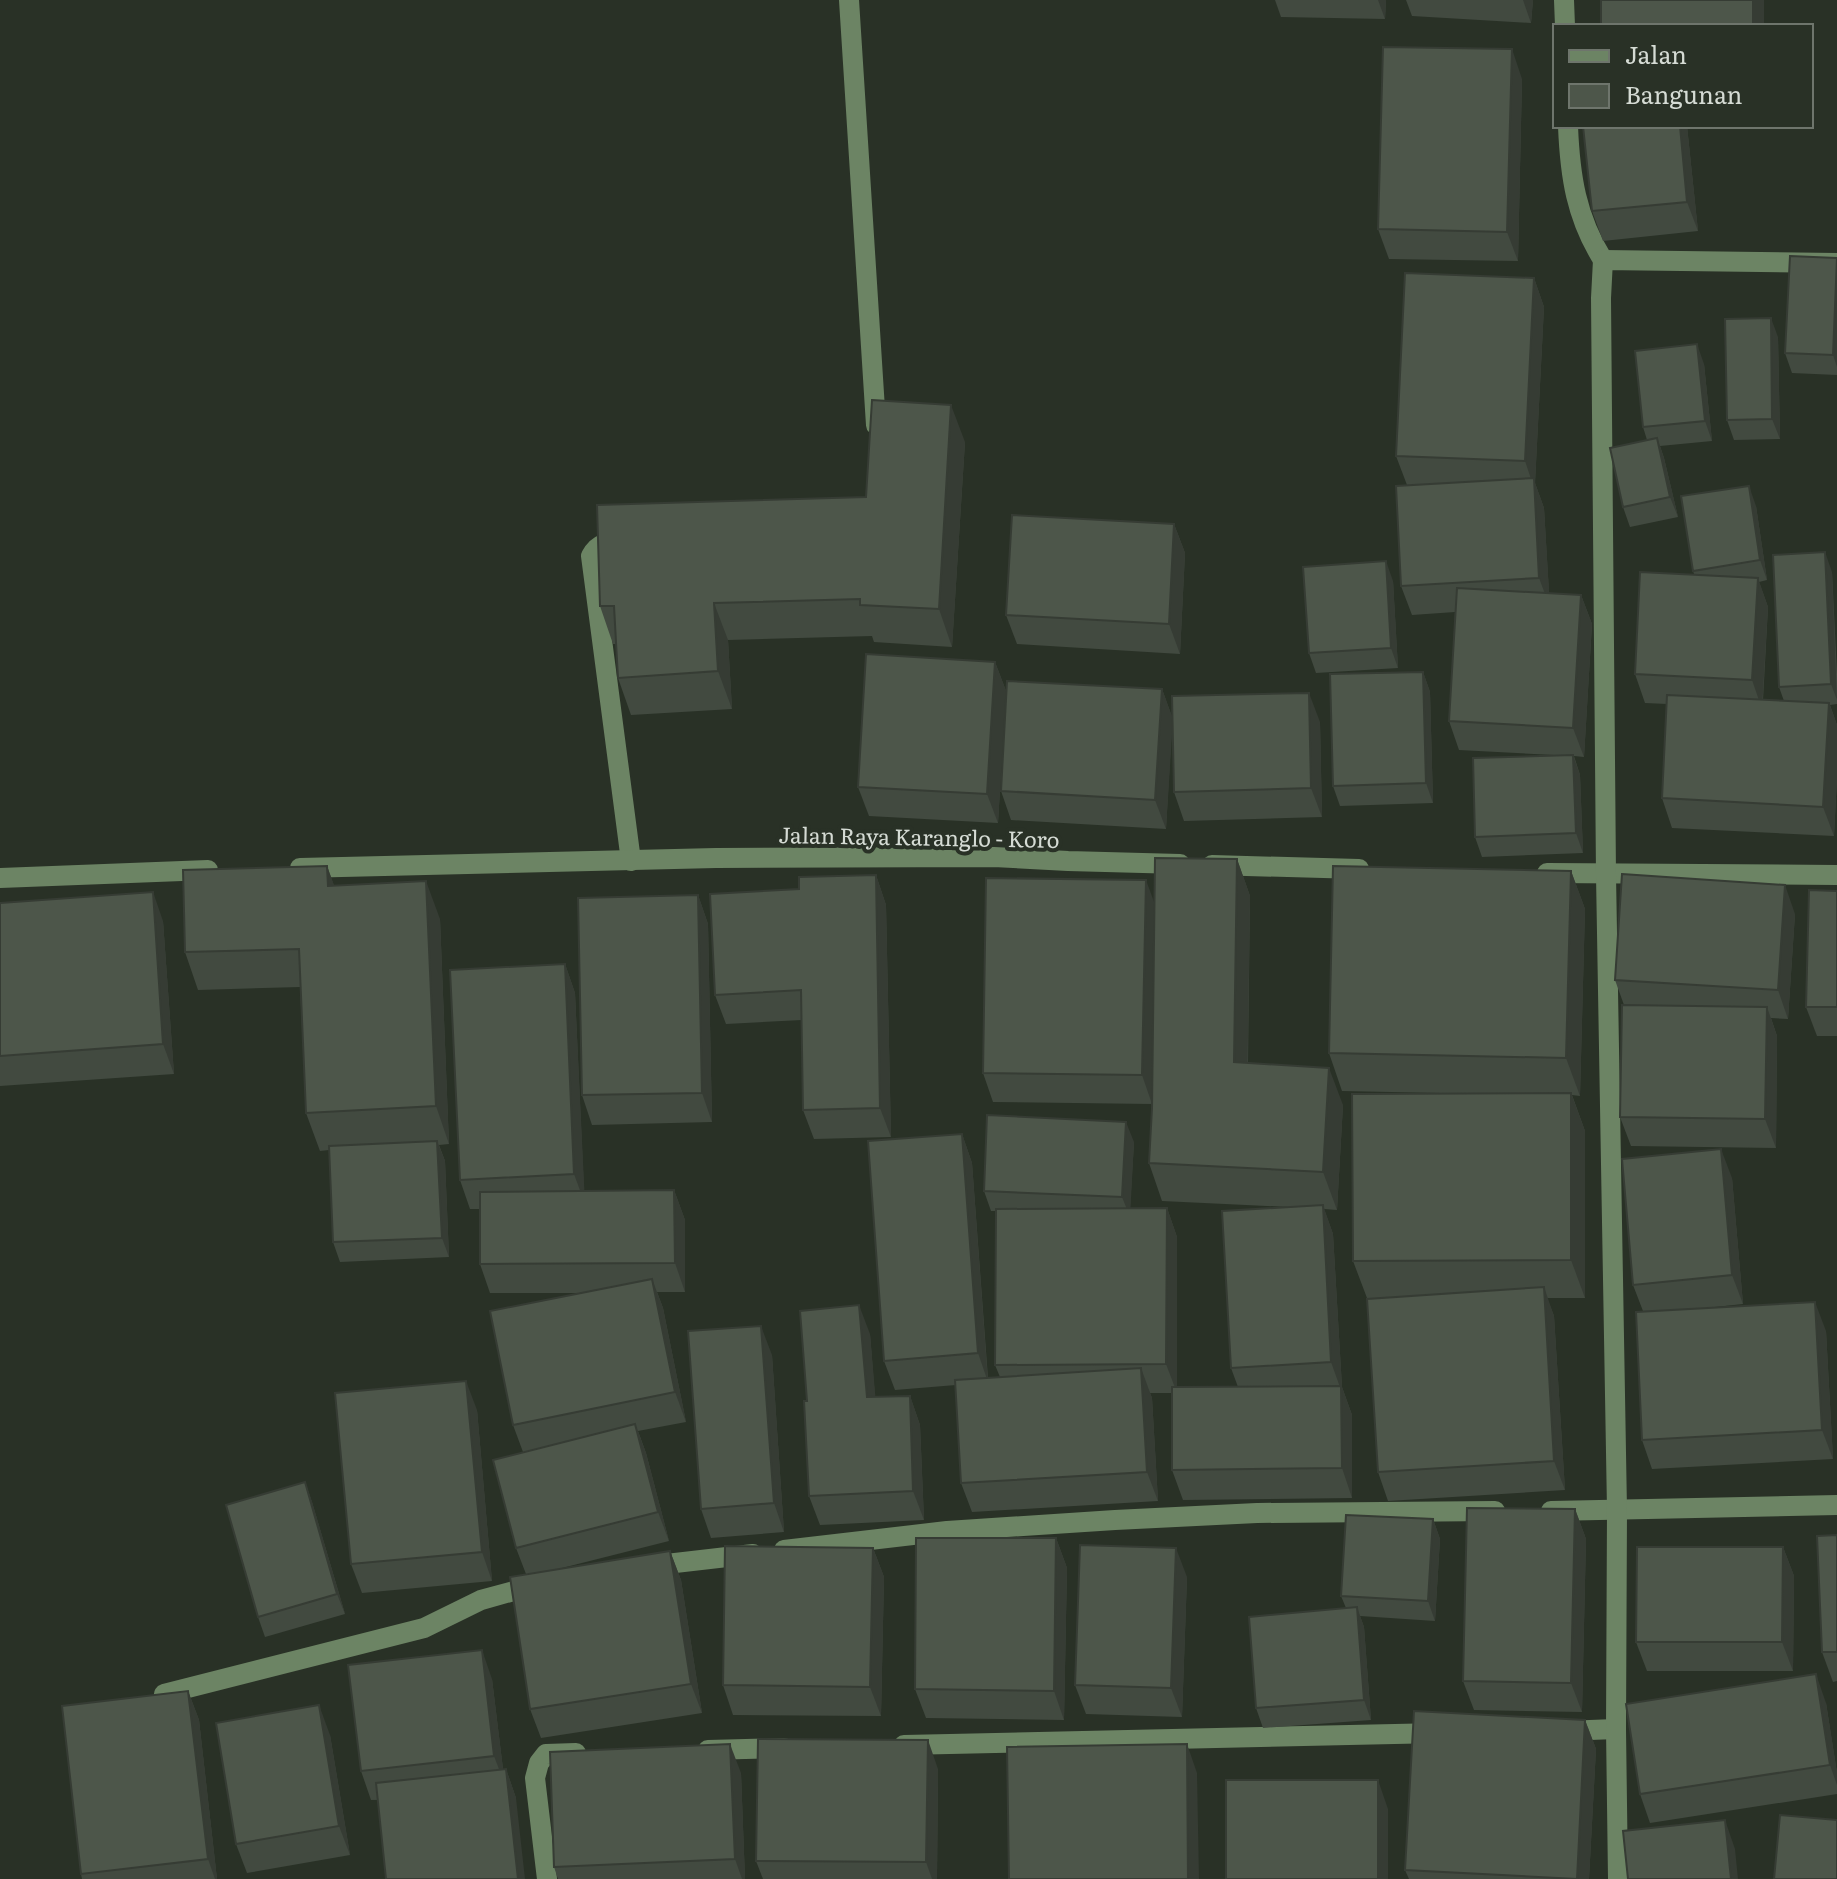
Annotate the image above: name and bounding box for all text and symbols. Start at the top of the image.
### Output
legend [1553,24,1813,128]
text: Jalan [1625,36,1687,71]
text: Bangunan [1625,76,1743,111]
street label: Jalan Raya Karanglo - Koro [778,817,1060,855]

